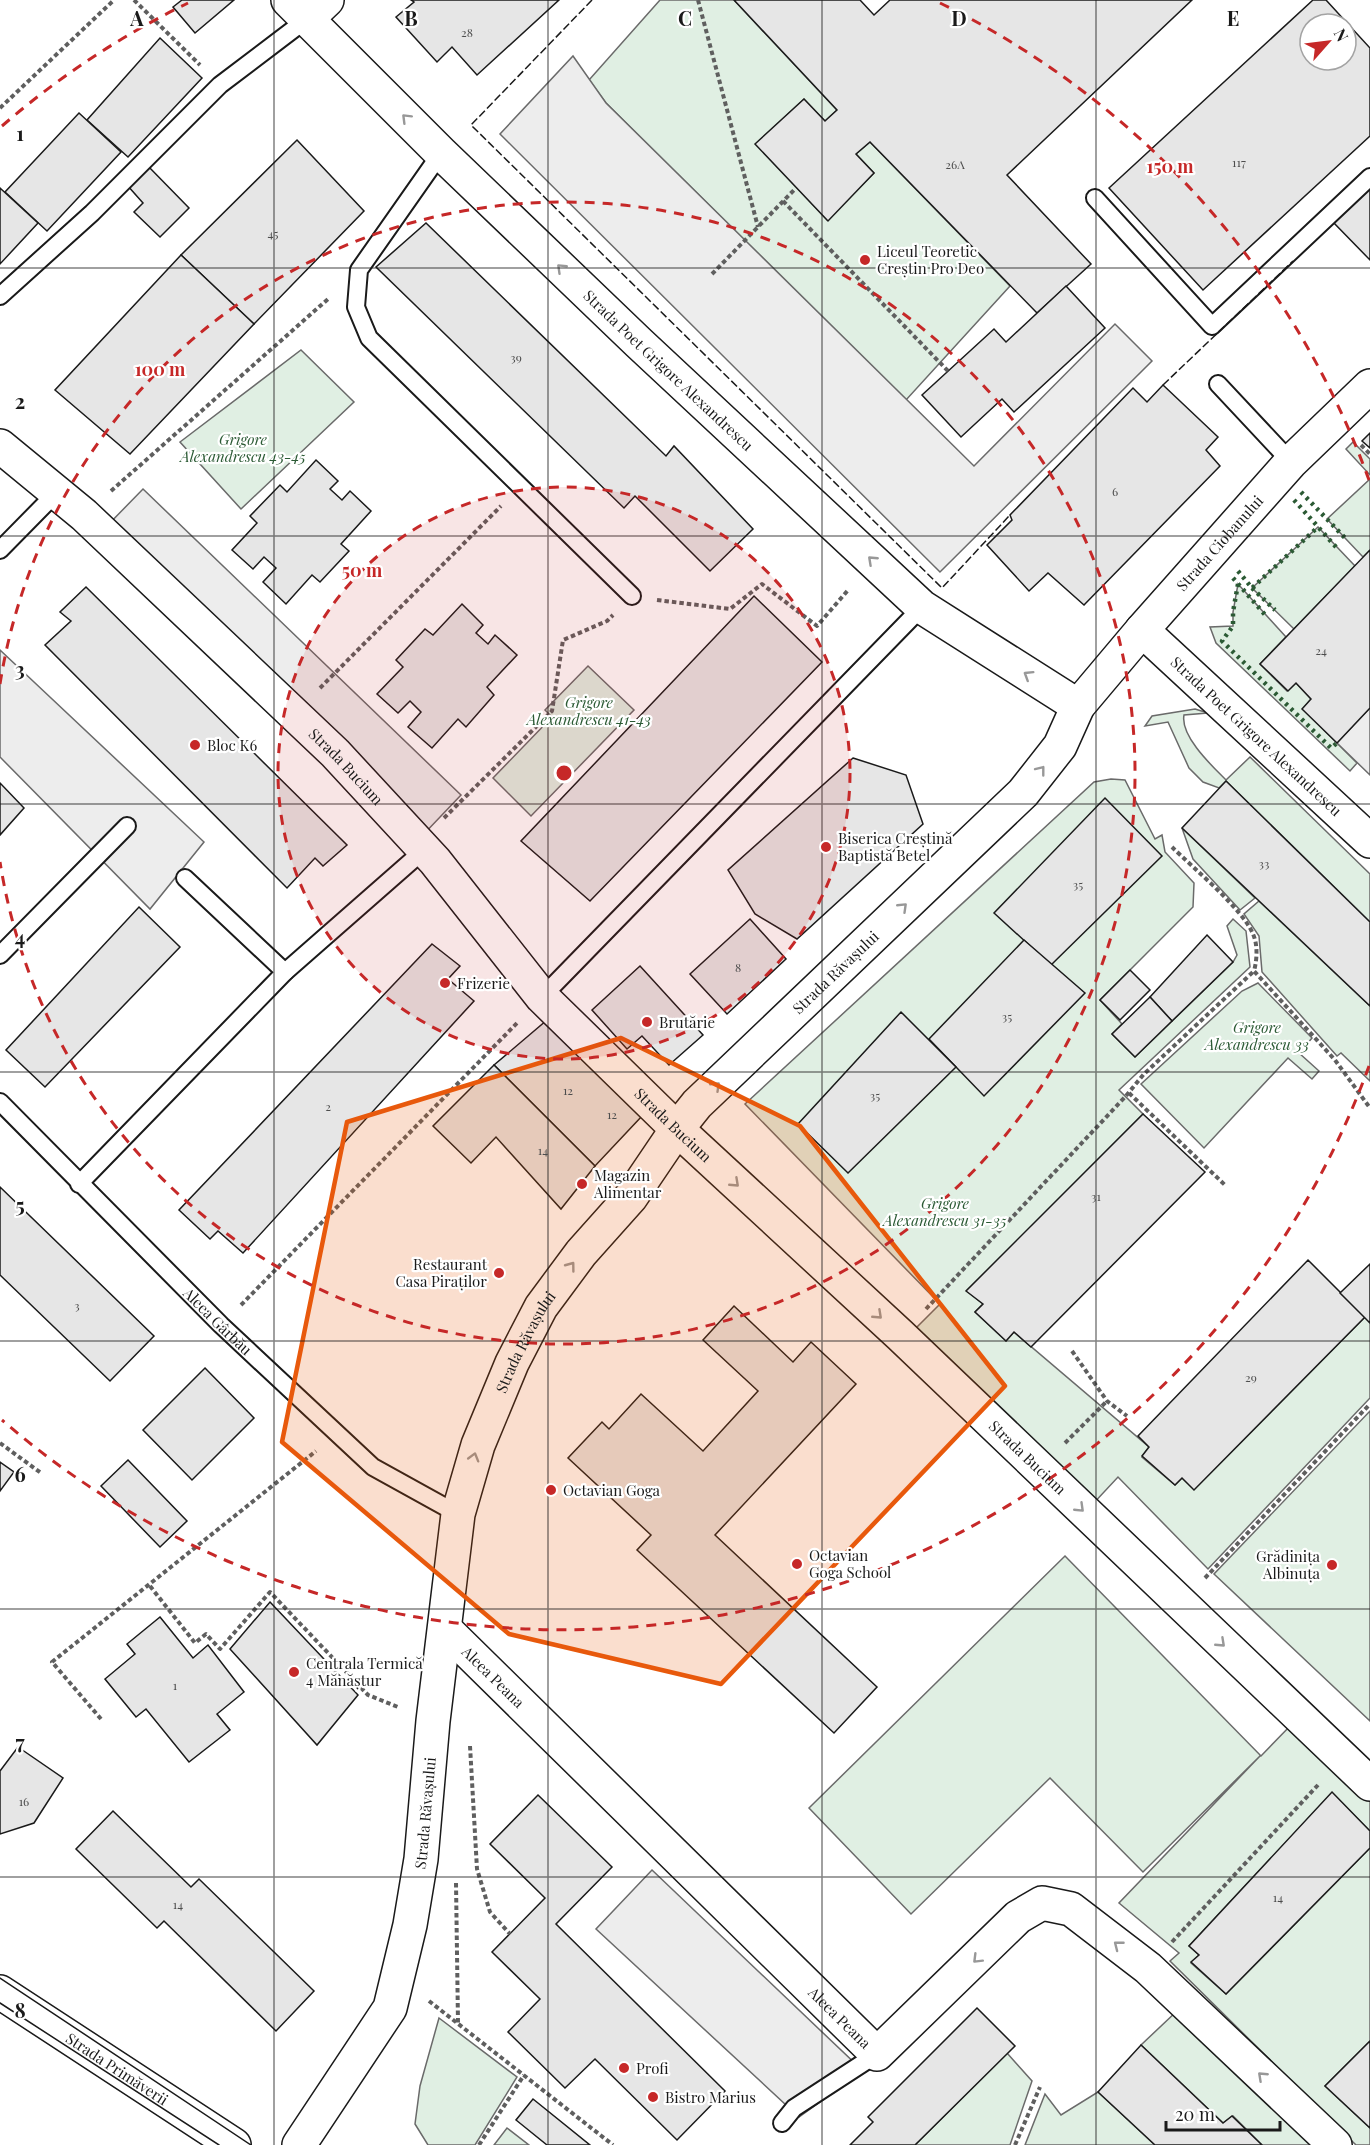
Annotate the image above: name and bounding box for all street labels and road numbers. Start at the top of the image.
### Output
street label: Strada Poet Grigore Alexandrescu [579,285,758,455]
street label: Strada Ciobanului [1172,490,1267,595]
street label: Strada Poet Grigore Alexandrescu [1167,652,1346,820]
street label: Strada Bucium [305,724,388,809]
street label: Strada Răvașului [788,926,883,1018]
street label: Strada Bucium [631,1083,717,1167]
street label: Aleea Gârbău [178,1282,257,1359]
street label: Strada Răvașului [491,1286,560,1396]
street label: Strada Bucium [985,1416,1071,1499]
street label: Aleea Peana [457,1641,529,1712]
street label: Strada Răvașului [410,1756,440,1870]
street label: Aleea Peana [804,1982,876,2053]
street label: Strada Primăverii [62,2028,173,2110]

